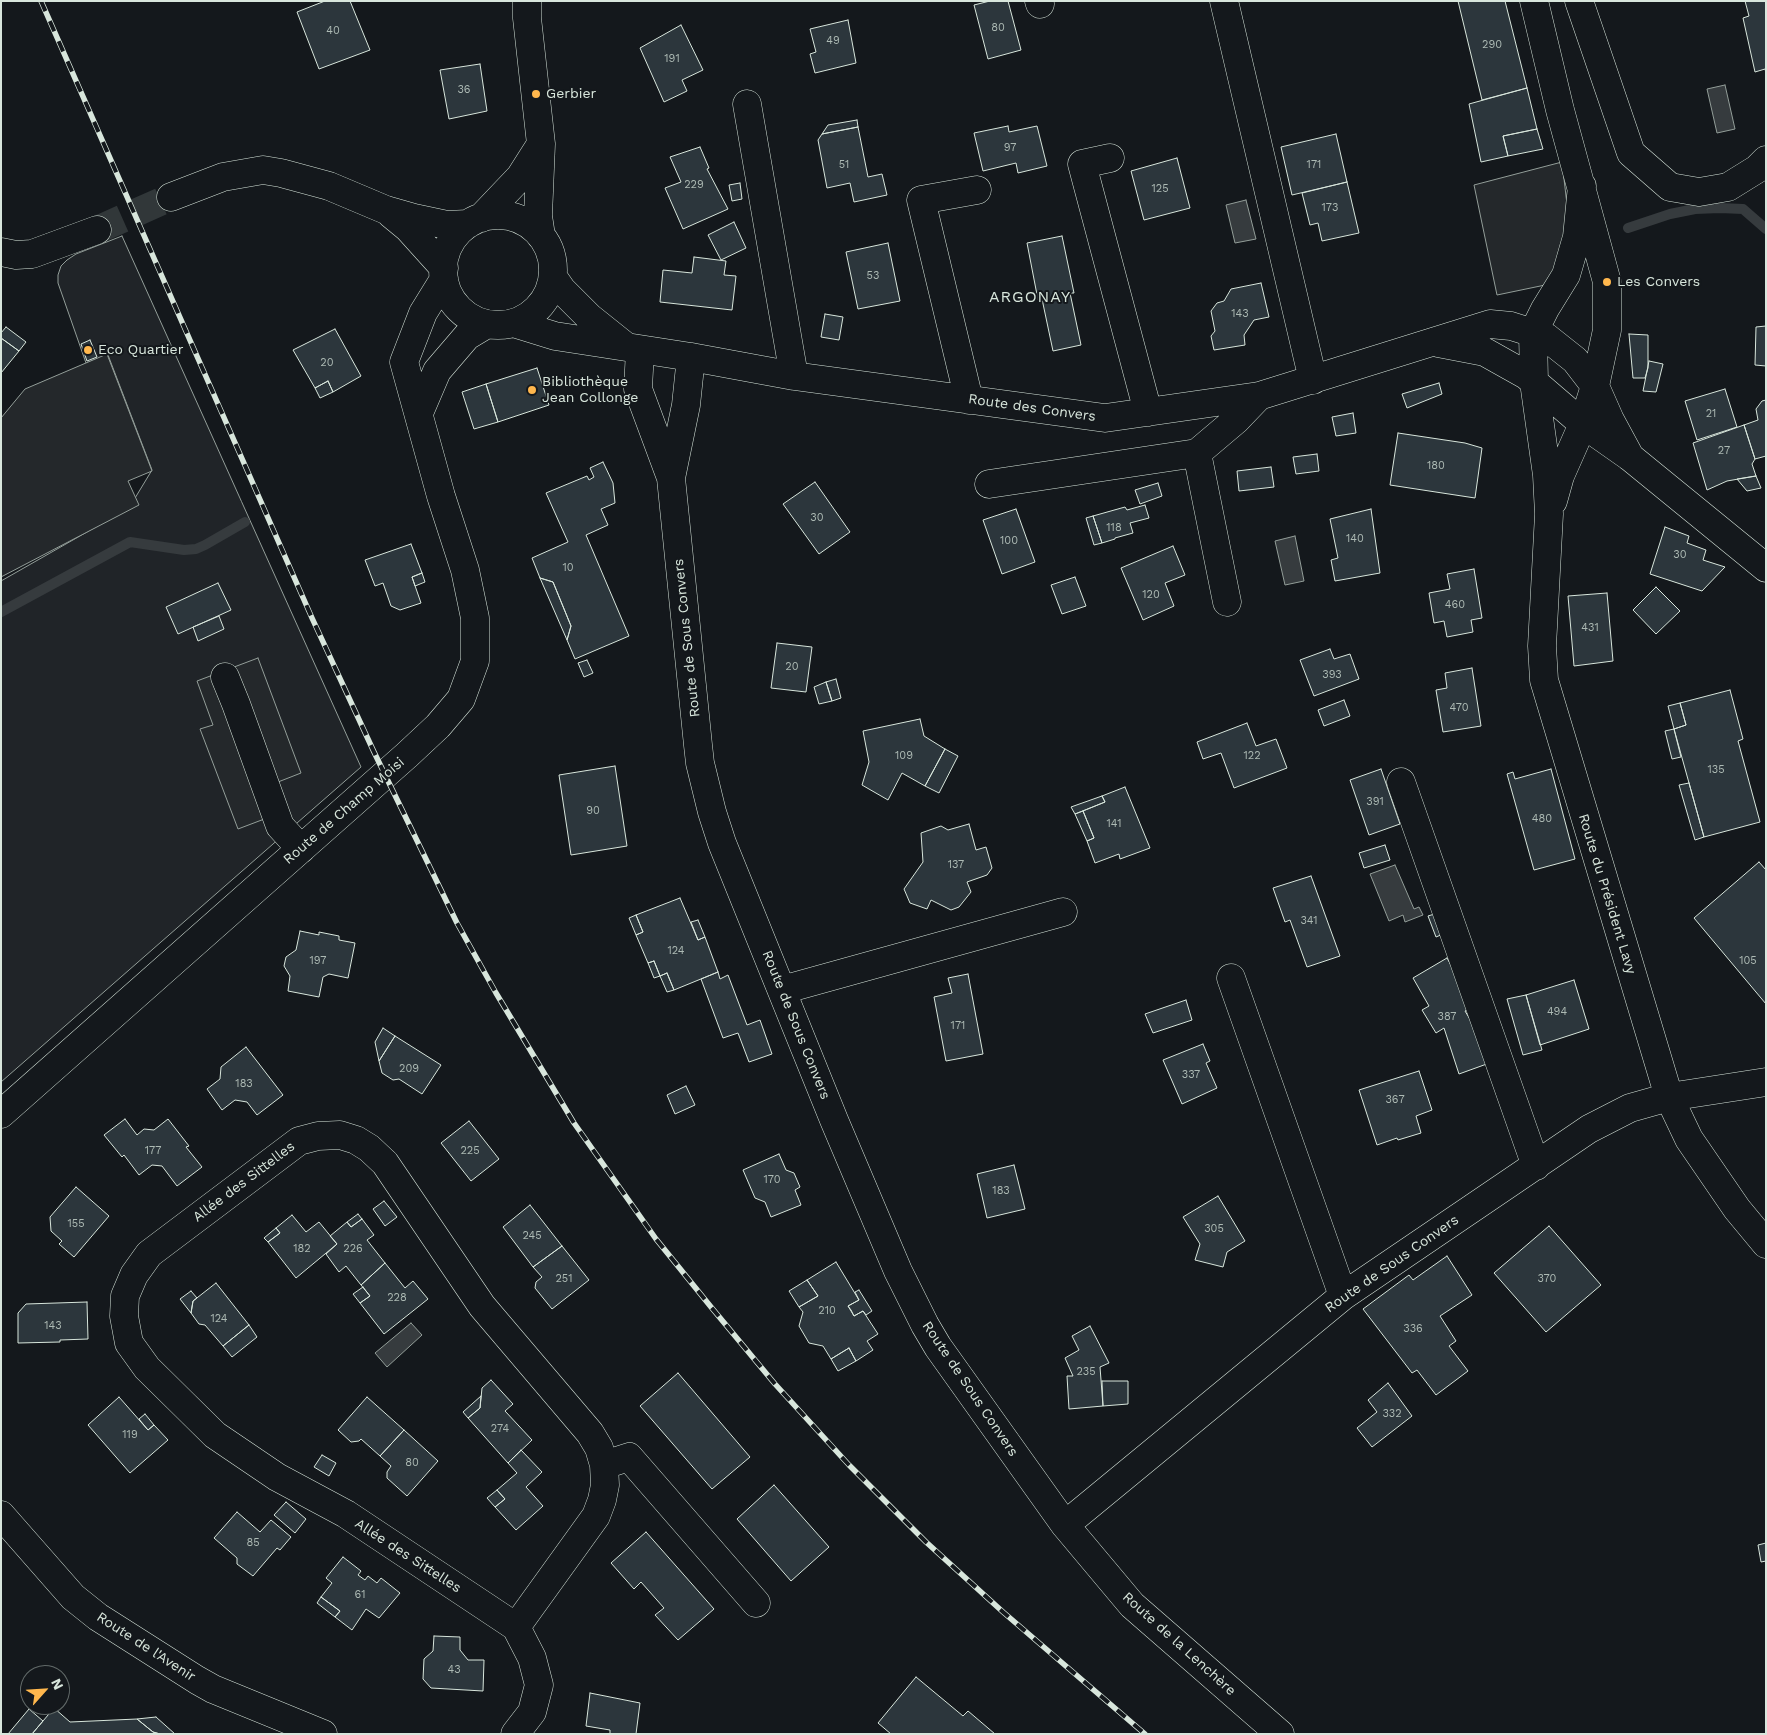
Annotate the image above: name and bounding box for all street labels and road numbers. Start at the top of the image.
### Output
street label: Route des Convers [967,391,1097,425]
street label: Route de Sous Convers [670,558,704,718]
street label: Route de Champ Moisi [280,754,408,868]
street label: Route du Président Lavy [1575,812,1639,976]
street label: Route de Sous Convers [758,948,834,1102]
street label: Allée des Sittelles [190,1138,298,1226]
street label: Route de Sous Convers [1322,1211,1462,1317]
street label: Route de Sous Convers [919,1318,1021,1460]
street label: Allée des Sittelles [352,1515,464,1597]
street label: Route de la Lenchère [1119,1589,1239,1699]
street label: Route de l'Avenir [93,1609,199,1685]

